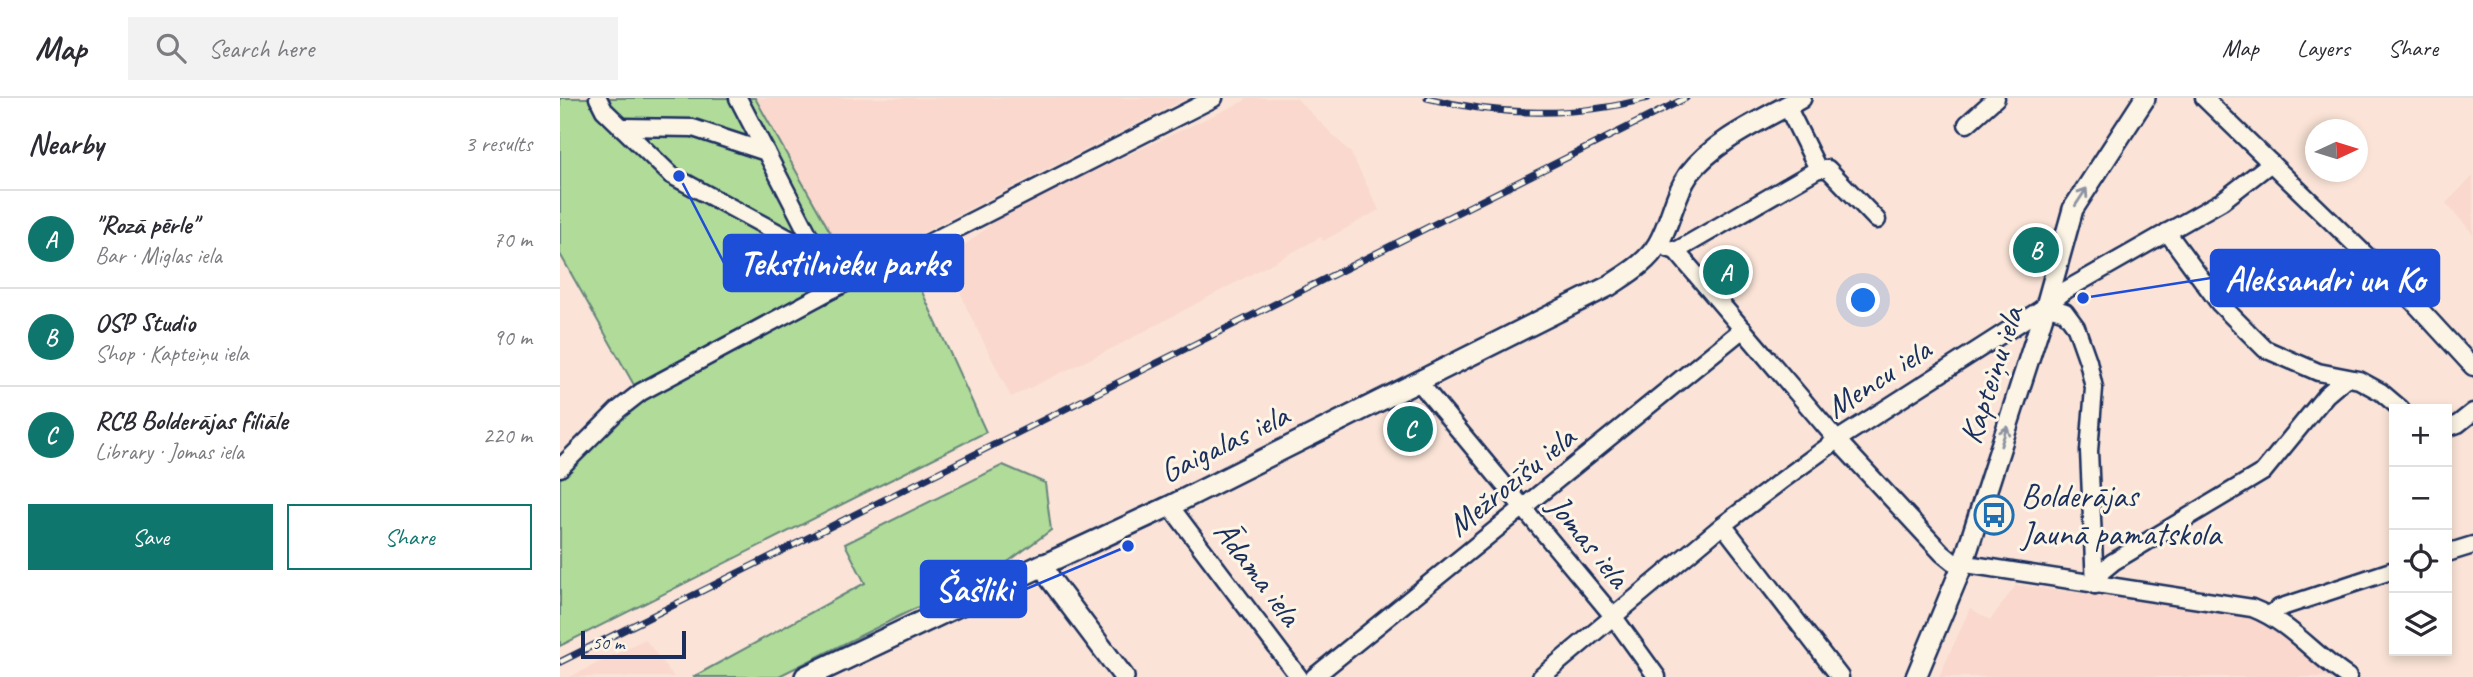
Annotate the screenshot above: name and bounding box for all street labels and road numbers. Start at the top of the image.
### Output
street label: Kapteiņu iela [1949,299,2034,449]
street label: Mencu iela [1818,328,1940,427]
street label: Gaigalas iela [1153,393,1298,492]
street label: Mežrozīšu iela [1438,415,1586,546]
street label: Jomas iela [1537,484,1640,598]
street label: Ādama iela [1205,512,1312,635]

